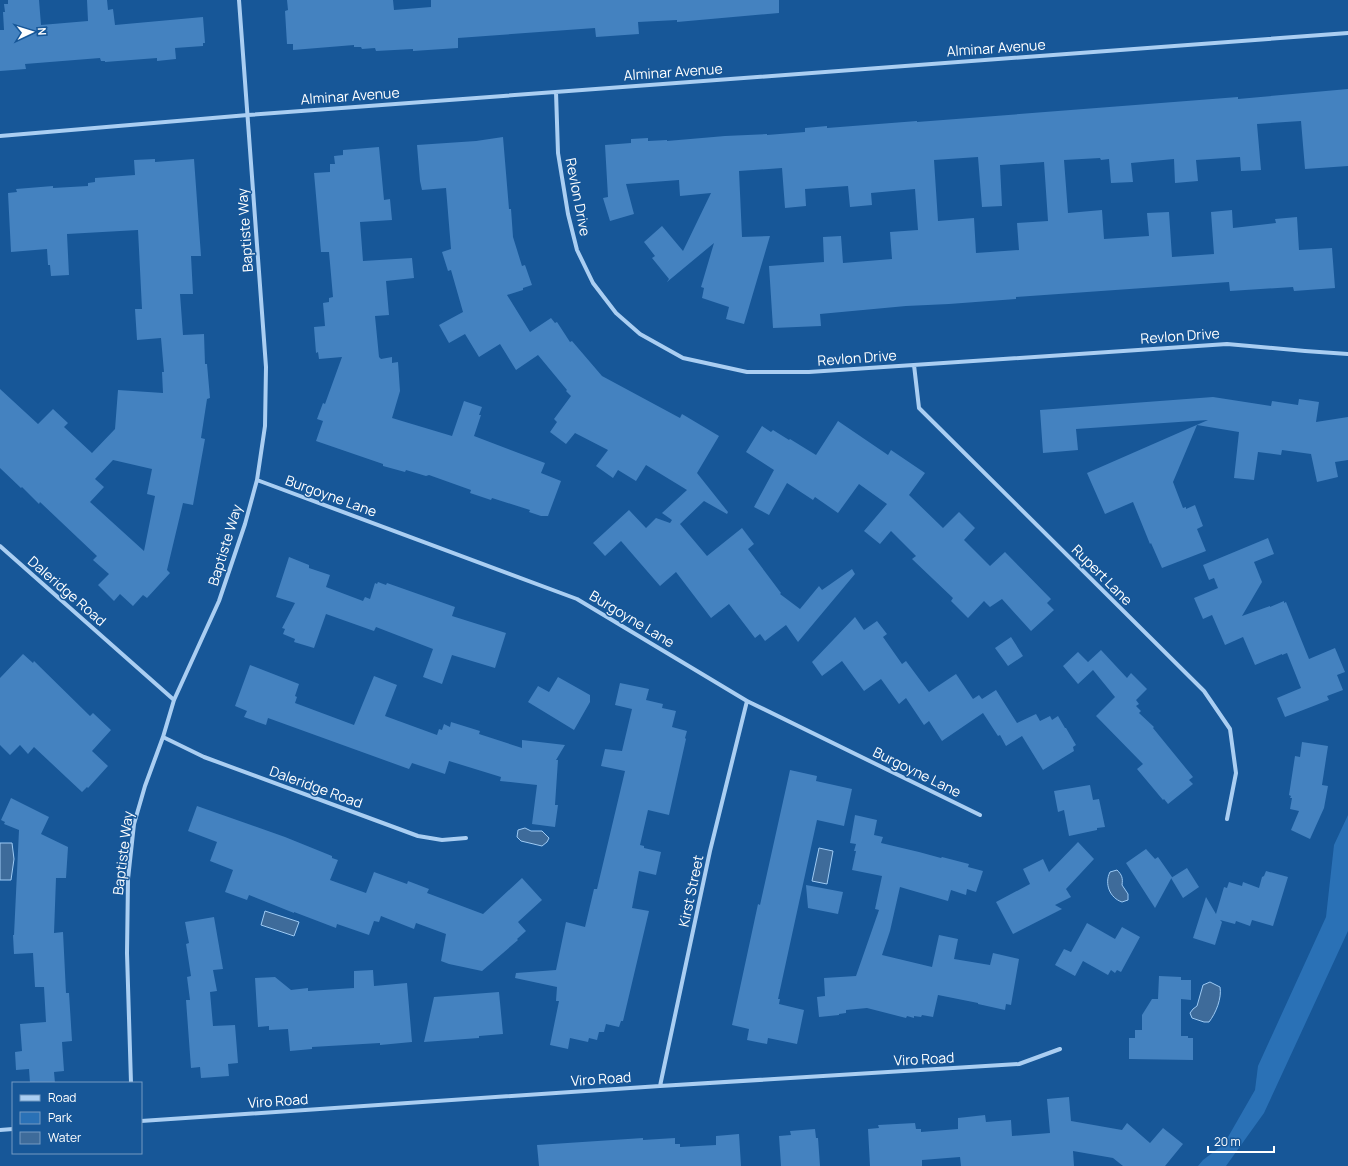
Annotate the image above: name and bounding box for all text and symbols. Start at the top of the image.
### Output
north arrow [12,12,52,52]
text: N [35,27,50,36]
street label: Alminar Avenue [946,35,1046,60]
street label: Alminar Avenue [623,59,723,84]
street label: Alminar Avenue [300,83,400,108]
street label: Revlon Drive [562,156,595,238]
street label: Baptiste Way [232,187,257,273]
street label: Revlon Drive [1140,323,1220,348]
street label: Revlon Drive [817,345,897,370]
street label: Burgoyne Lane [283,470,380,521]
street label: Baptiste Way [203,501,246,588]
street label: Rupert Lane [1068,540,1137,609]
street label: Daleridge Road [24,551,110,630]
street label: Burgoyne Lane [586,586,678,651]
street label: Burgoyne Lane [870,742,965,801]
street label: Daleridge Road [267,761,365,812]
street label: Baptiste Way [108,809,137,896]
street label: Kirst Street [674,853,707,929]
street label: Viro Road [893,1047,955,1070]
street label: Viro Road [570,1067,632,1090]
legend [12,1082,142,1154]
text: Road [48,1089,76,1106]
street label: Viro Road [247,1089,309,1112]
text: Park [48,1109,73,1126]
scale bar [1208,1128,1274,1154]
text: Water [48,1129,82,1146]
text: 20 m [1214,1133,1241,1150]

